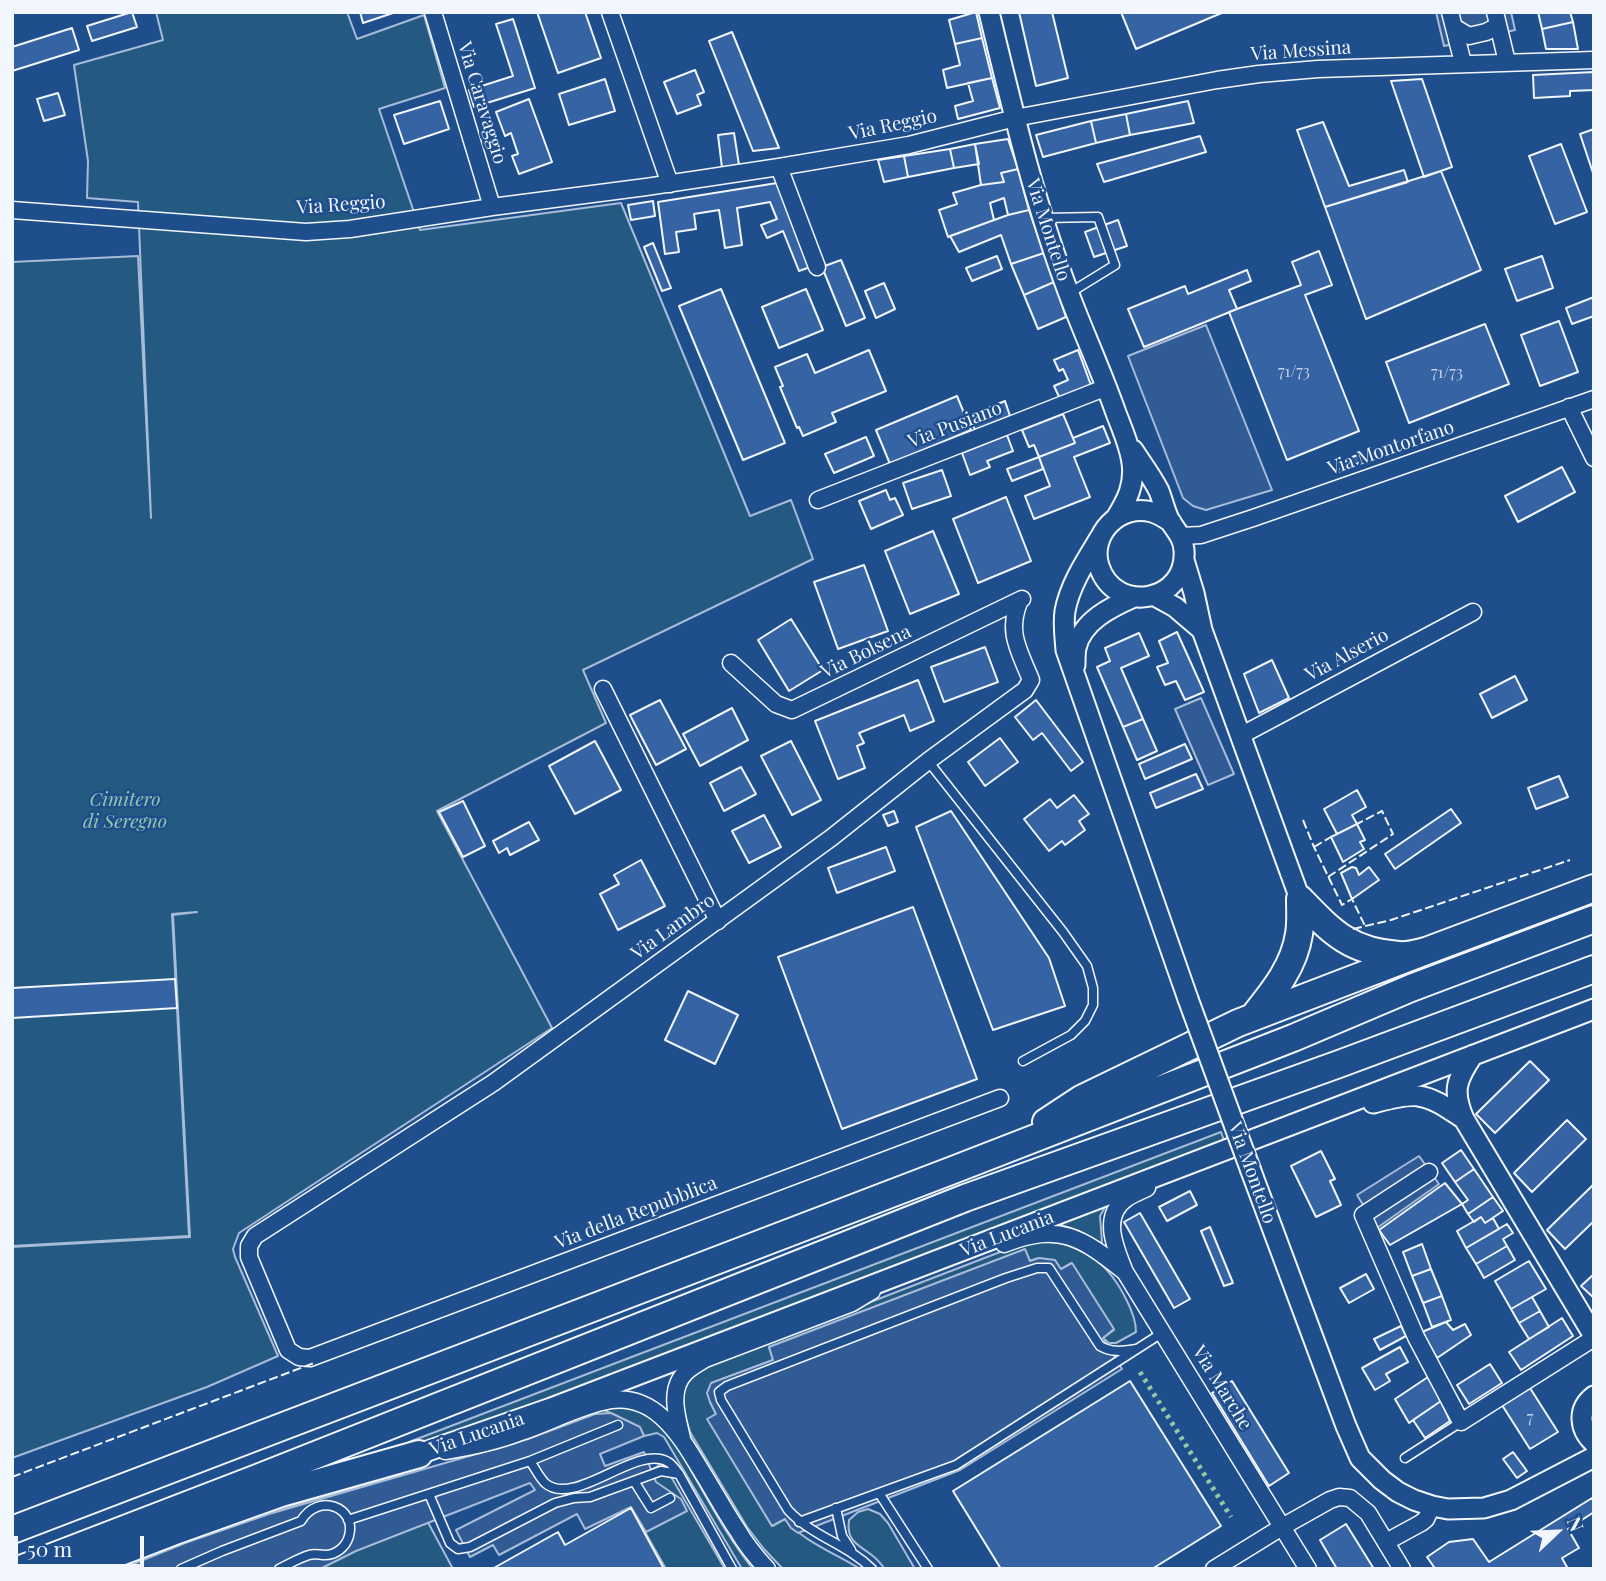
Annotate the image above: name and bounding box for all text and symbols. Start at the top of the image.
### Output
street label: Via Messina [1250,36,1352,66]
street label: Via Caravaggio [453,39,511,167]
street label: Via Reggio [847,105,939,145]
street label: Via Montello [1021,176,1075,284]
street label: Via Reggio [296,191,386,219]
house number: 71/73 [1278,362,1310,382]
house number: 71/73 [1431,363,1463,383]
street label: Via Pusiano [905,397,1005,453]
street label: Via Montorfano [1325,416,1457,480]
street label: Via Bolsena [817,620,915,684]
street label: Via Alserio [1301,624,1393,686]
park label: Cimitero di Seregno [83,789,167,833]
street label: Via Lambro [627,889,719,965]
street label: Via Montello [1223,1119,1281,1227]
street label: Via della Repubblica [552,1172,720,1254]
street label: Via Lucania [957,1206,1057,1262]
street label: Via Marche [1187,1342,1257,1434]
street label: Via Lucania [427,1407,527,1461]
house number: 7 [1527,1408,1533,1428]
north arrow [1522,1497,1592,1567]
text: N [1562,1512,1591,1535]
scale bar [18,1522,147,1566]
text: 50 m [27,1534,72,1562]

